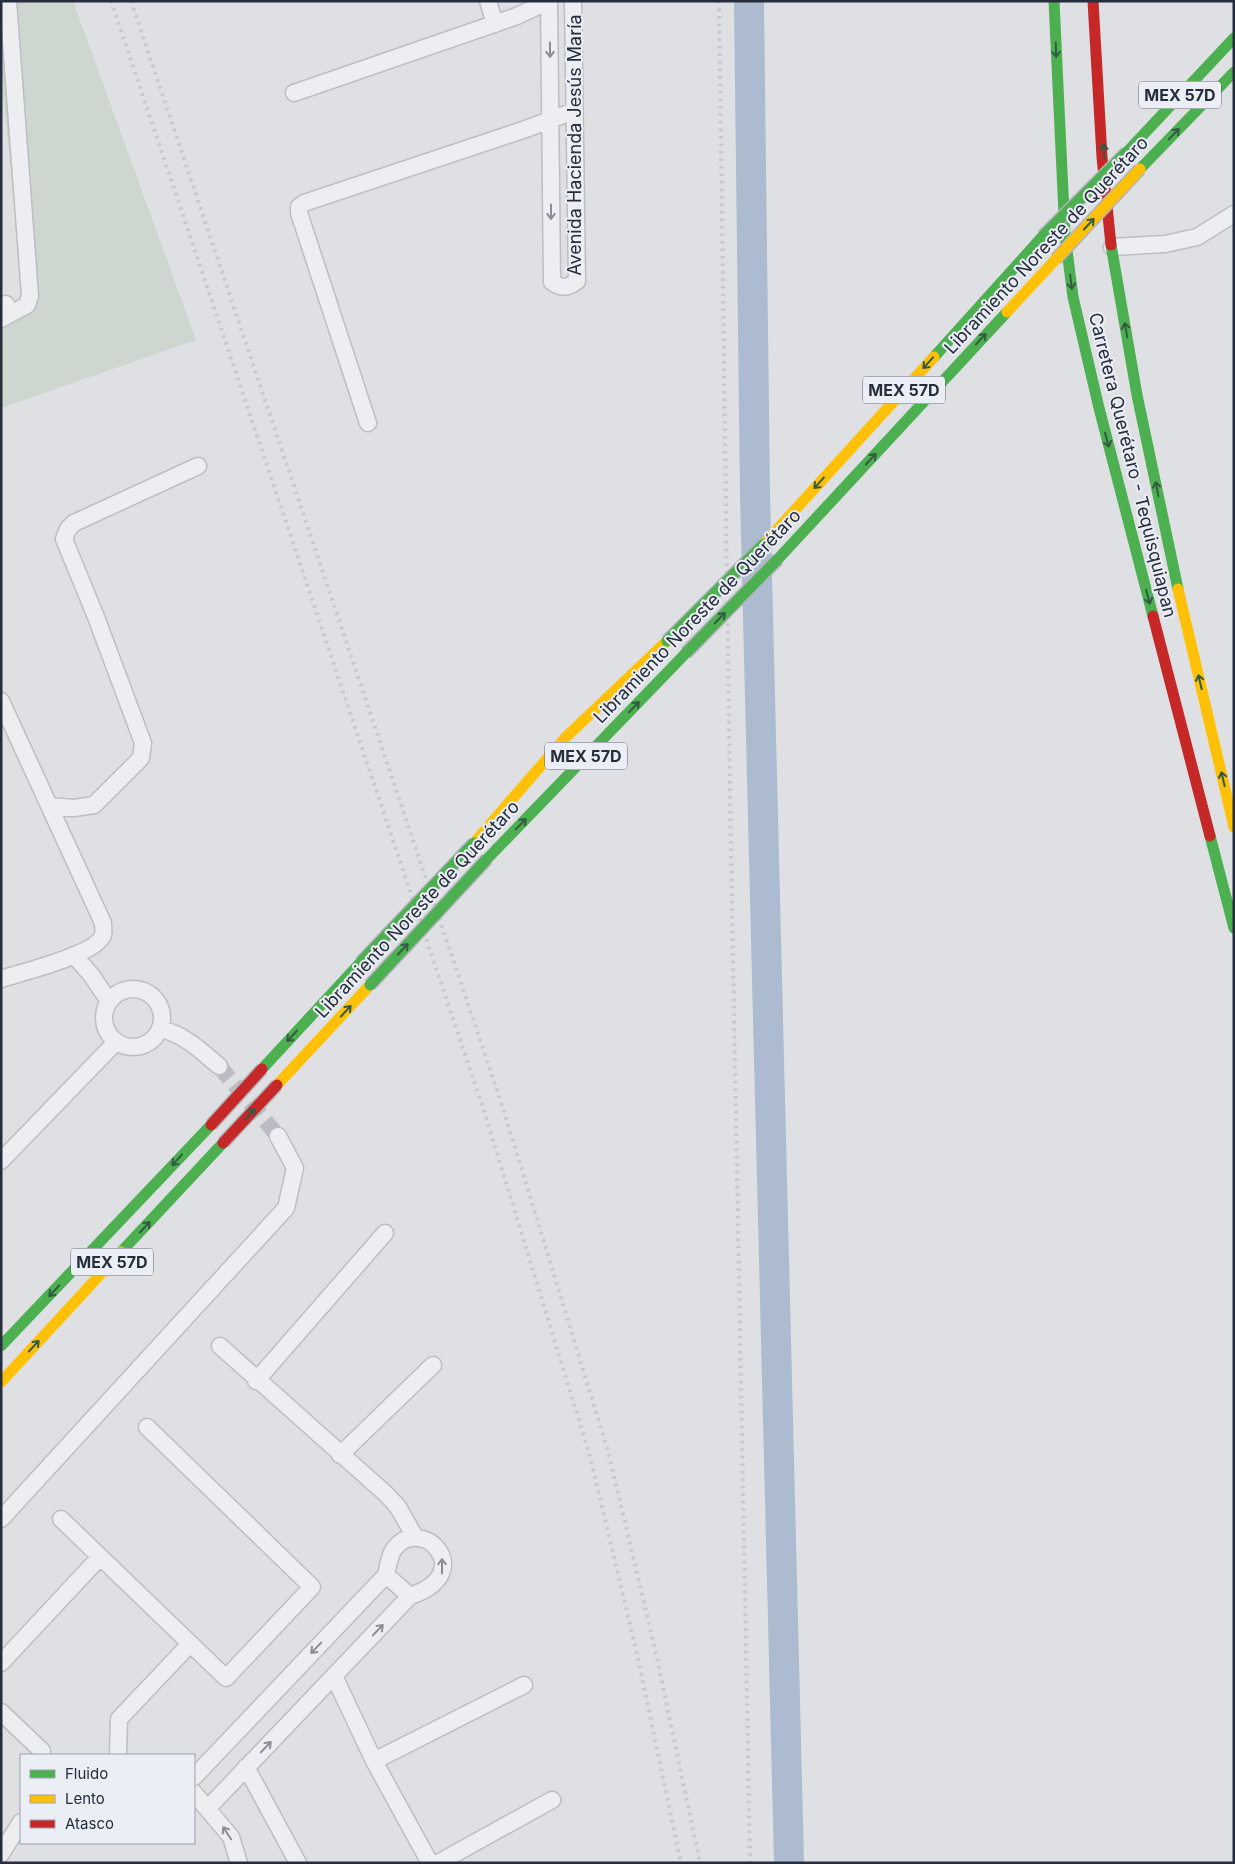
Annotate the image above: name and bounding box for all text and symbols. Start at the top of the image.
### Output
street label: Avenida Hacienda Jesús María [564,14,585,276]
one-way arrow [545,42,555,58]
one-way arrow [1051,42,1061,58]
road number: MEX 57D [1139,82,1221,108]
one-way arrow [1168,128,1180,141]
street label: Libramiento Noreste de Querétaro [940,132,1152,358]
one-way arrow [1099,144,1108,160]
one-way arrow [546,204,556,220]
one-way arrow [1083,217,1095,230]
one-way arrow [1066,274,1076,290]
street label: Carretera Querétaro - Tequisquiapan [1085,310,1181,620]
one-way arrow [1120,322,1130,338]
one-way arrow [975,333,987,346]
one-way arrow [922,356,934,369]
road number: MEX 57D [863,376,945,404]
one-way arrow [1103,432,1113,448]
one-way arrow [865,452,877,465]
one-way arrow [814,477,825,490]
one-way arrow [1152,482,1161,498]
street label: Libramiento Noreste de Querétaro [589,505,805,727]
one-way arrow [1144,589,1153,605]
one-way arrow [714,612,726,624]
one-way arrow [1195,675,1204,691]
one-way arrow [628,700,640,713]
road number: MEX 57D [545,742,627,769]
one-way arrow [1218,772,1227,788]
street label: Libramiento Noreste de Querétaro [311,796,523,1022]
one-way arrow [515,817,527,830]
one-way arrow [397,943,409,956]
one-way arrow [340,1004,352,1017]
one-way arrow [287,1030,298,1043]
one-way arrow [244,1107,256,1120]
one-way arrow [171,1154,183,1166]
one-way arrow [139,1220,151,1233]
road number: MEX 57D [71,1248,153,1276]
one-way arrow [48,1284,60,1297]
one-way arrow [28,1339,40,1352]
one-way arrow [437,1558,447,1574]
one-way arrow [372,1623,384,1636]
one-way arrow [310,1642,322,1655]
one-way arrow [260,1741,272,1753]
legend [20,1754,195,1844]
text: Fluido [65,1764,108,1783]
text: Lento [65,1789,105,1808]
text: Atasco [65,1814,114,1833]
one-way arrow [222,1827,232,1841]

